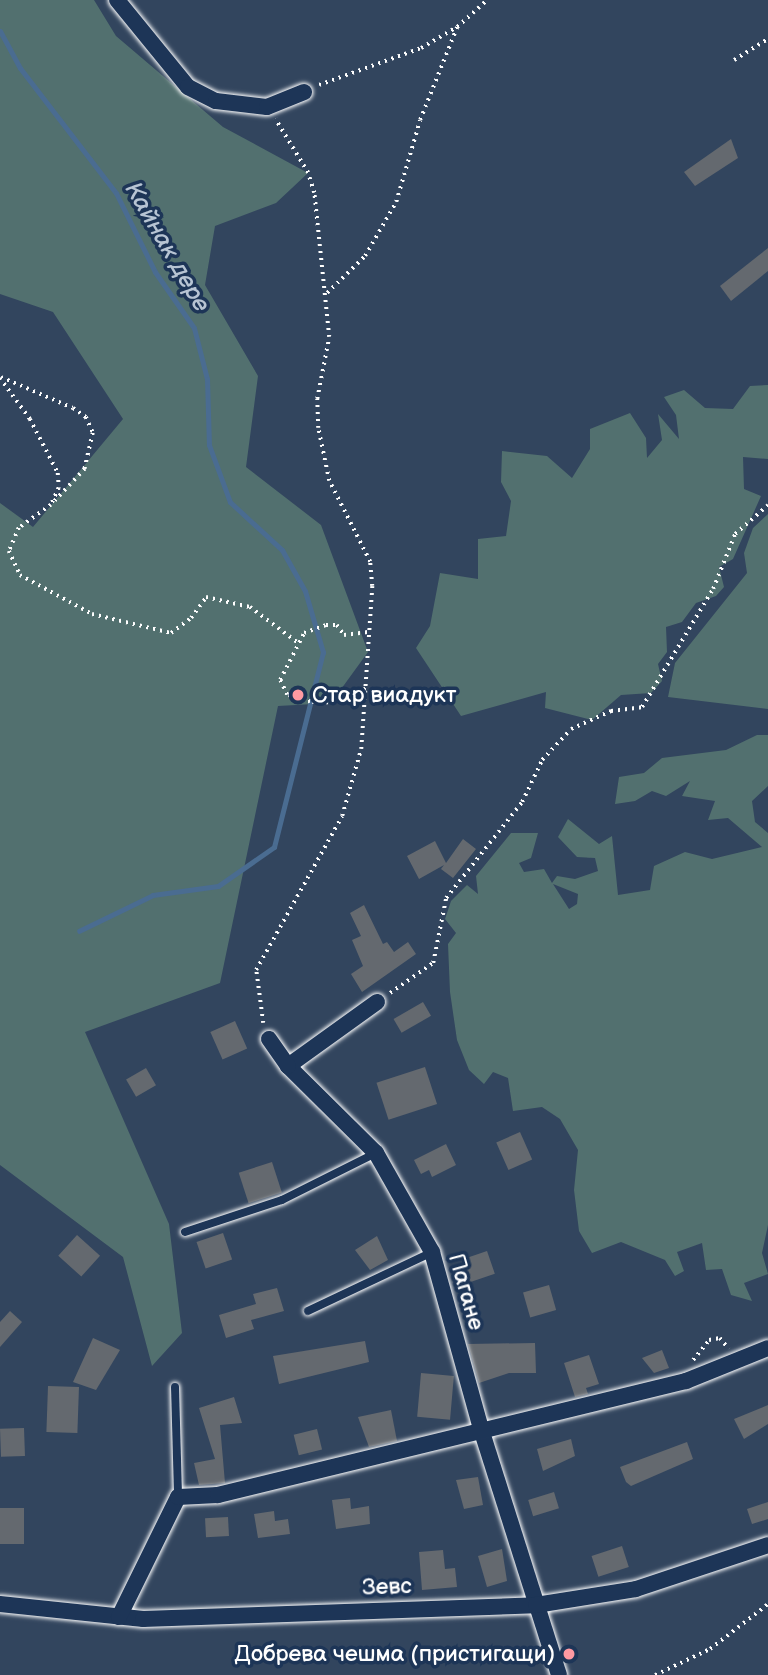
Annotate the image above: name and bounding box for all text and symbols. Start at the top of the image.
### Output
water label: Кайнак дере [118,177,216,317]
place label: Стар виадукт [312,681,457,709]
marker: Стар виадукт [290,687,306,703]
street label: Пагане [442,1250,490,1334]
street label: Зевс [362,1572,412,1602]
place label: Добрева чешма (пристигащи) [235,1640,555,1668]
marker: Добрева чешма (пристигащи) [561,1646,577,1662]

